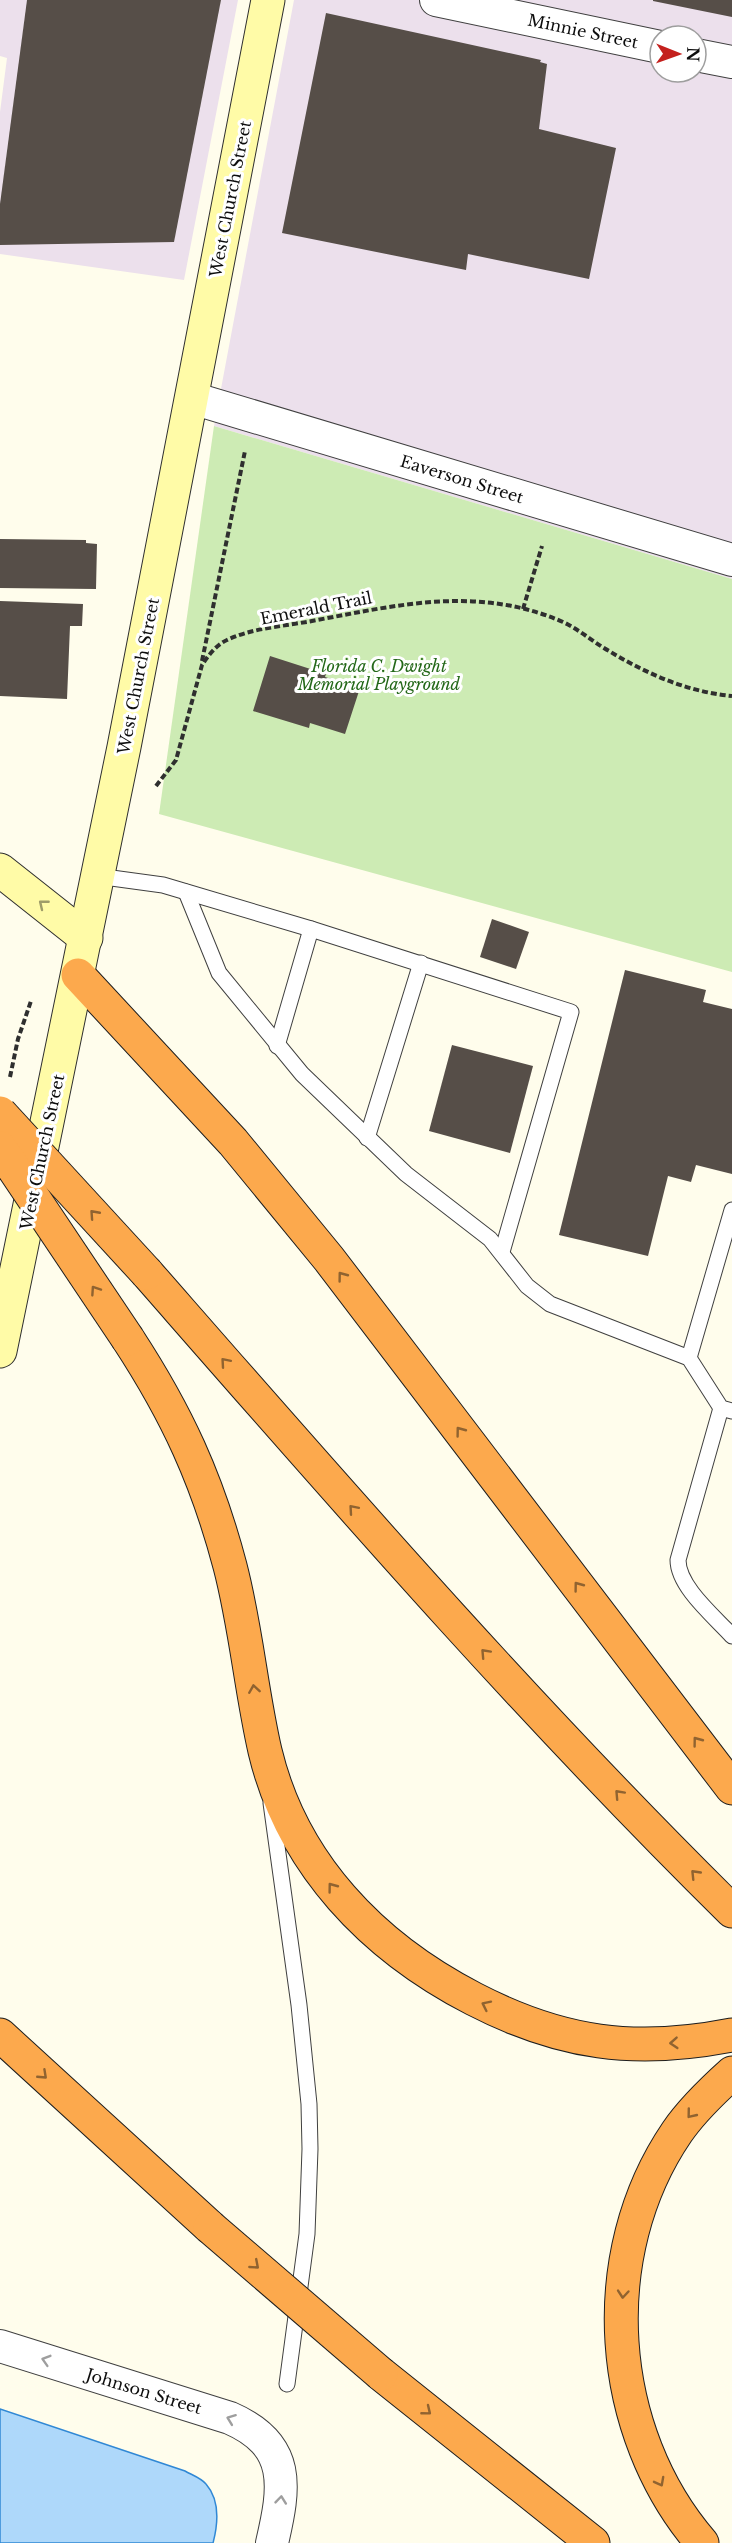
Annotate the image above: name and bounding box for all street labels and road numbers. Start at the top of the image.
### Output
street label: Minnie Street [526,10,640,52]
street label: West Church Street [205,119,255,280]
street label: Eaverson Street [398,451,526,507]
street label: Emerald Trail [258,587,374,629]
street label: West Church Street [113,596,163,757]
street label: West Church Street [15,1072,68,1233]
street label: Johnson Street [82,2363,204,2418]

